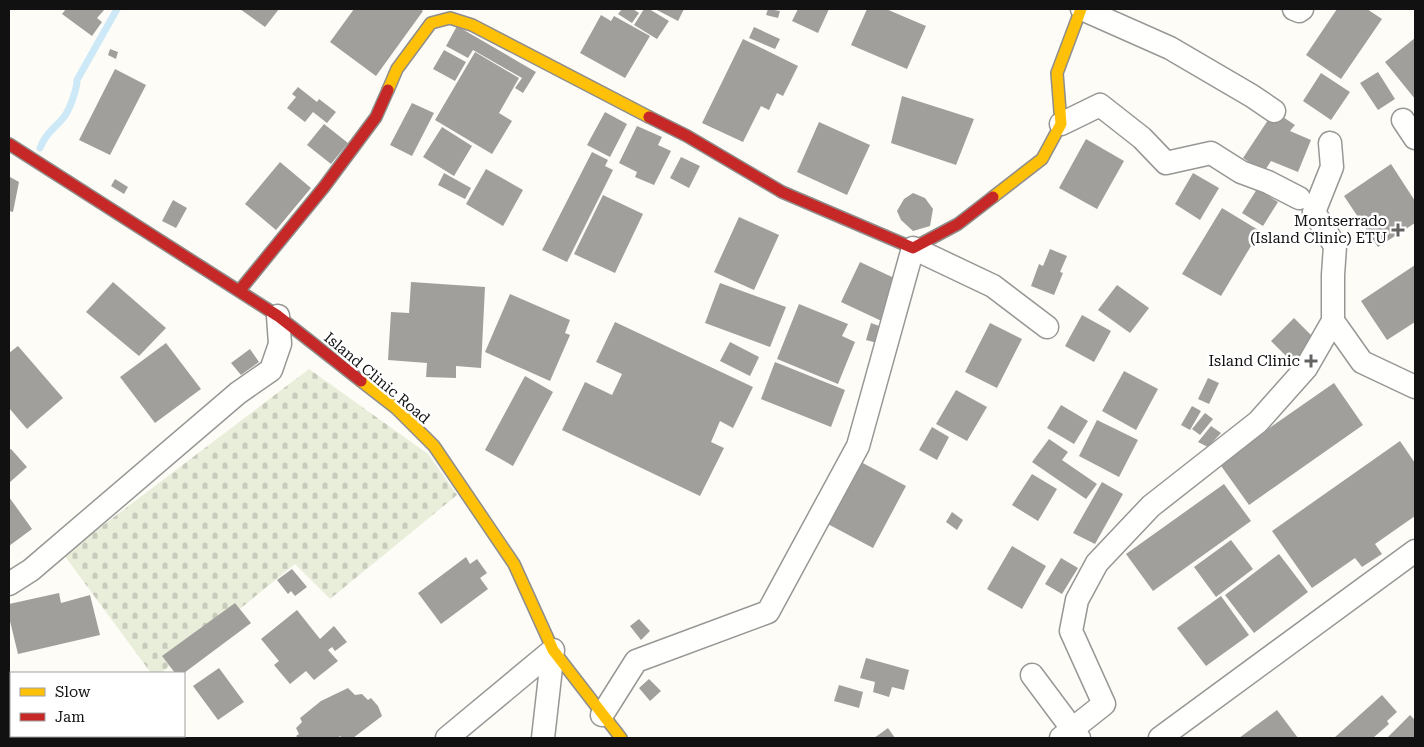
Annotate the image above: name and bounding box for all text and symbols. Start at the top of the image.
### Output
place label: Montserrado (Island Clinic) ETU [1250,212,1387,247]
marker: Montserrado (Island Clinic) ETU [1391,223,1405,237]
street label: Island Clinic Road [321,329,434,428]
place label: Island Clinic [1208,352,1300,370]
marker: Island Clinic [1304,354,1318,368]
legend [10,672,185,737]
text: Slow [55,683,91,701]
text: Jam [55,708,85,726]

